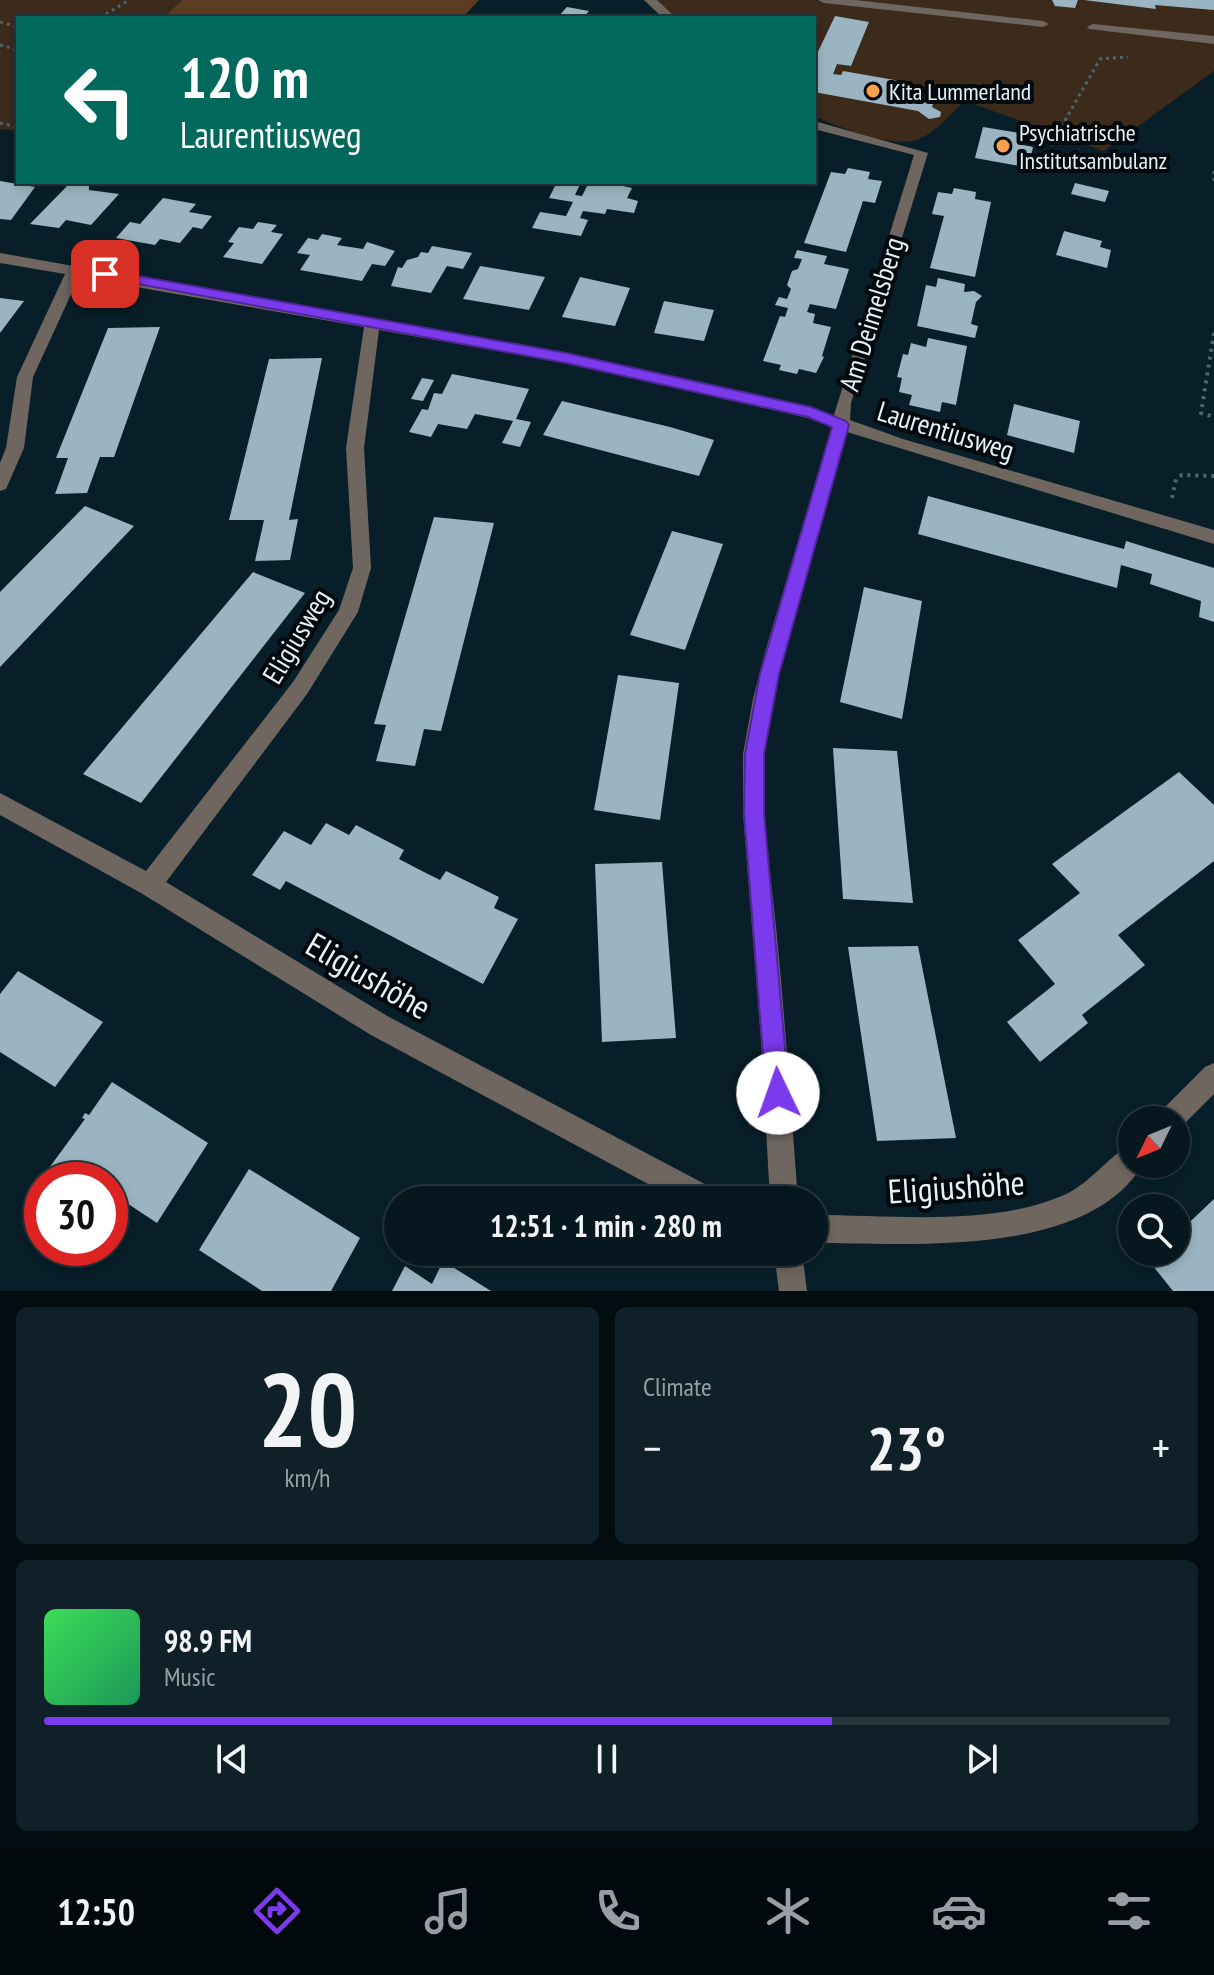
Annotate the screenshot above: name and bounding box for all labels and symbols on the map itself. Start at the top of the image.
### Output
place label: Kita Lummerland [889,76,1031,107]
marker: Kita Lummerland [864,82,882,100]
place label: Psychiatrische Institutsambulanz [1019,117,1167,176]
marker: Psychiatrische Institutsambulanz [994,137,1012,155]
street label: Am Deimelsberg [830,233,912,395]
pin [71,240,139,308]
street label: Laurentiusweg [873,392,1019,468]
street label: Eligiusweg [253,582,339,690]
street label: Eligiushöhe [299,922,439,1028]
position arrow [736,1051,820,1135]
north arrow [1118,1106,1190,1178]
street label: Eligiushöhe [886,1159,1026,1213]
speed limit sign: 30 [24,1162,128,1266]

